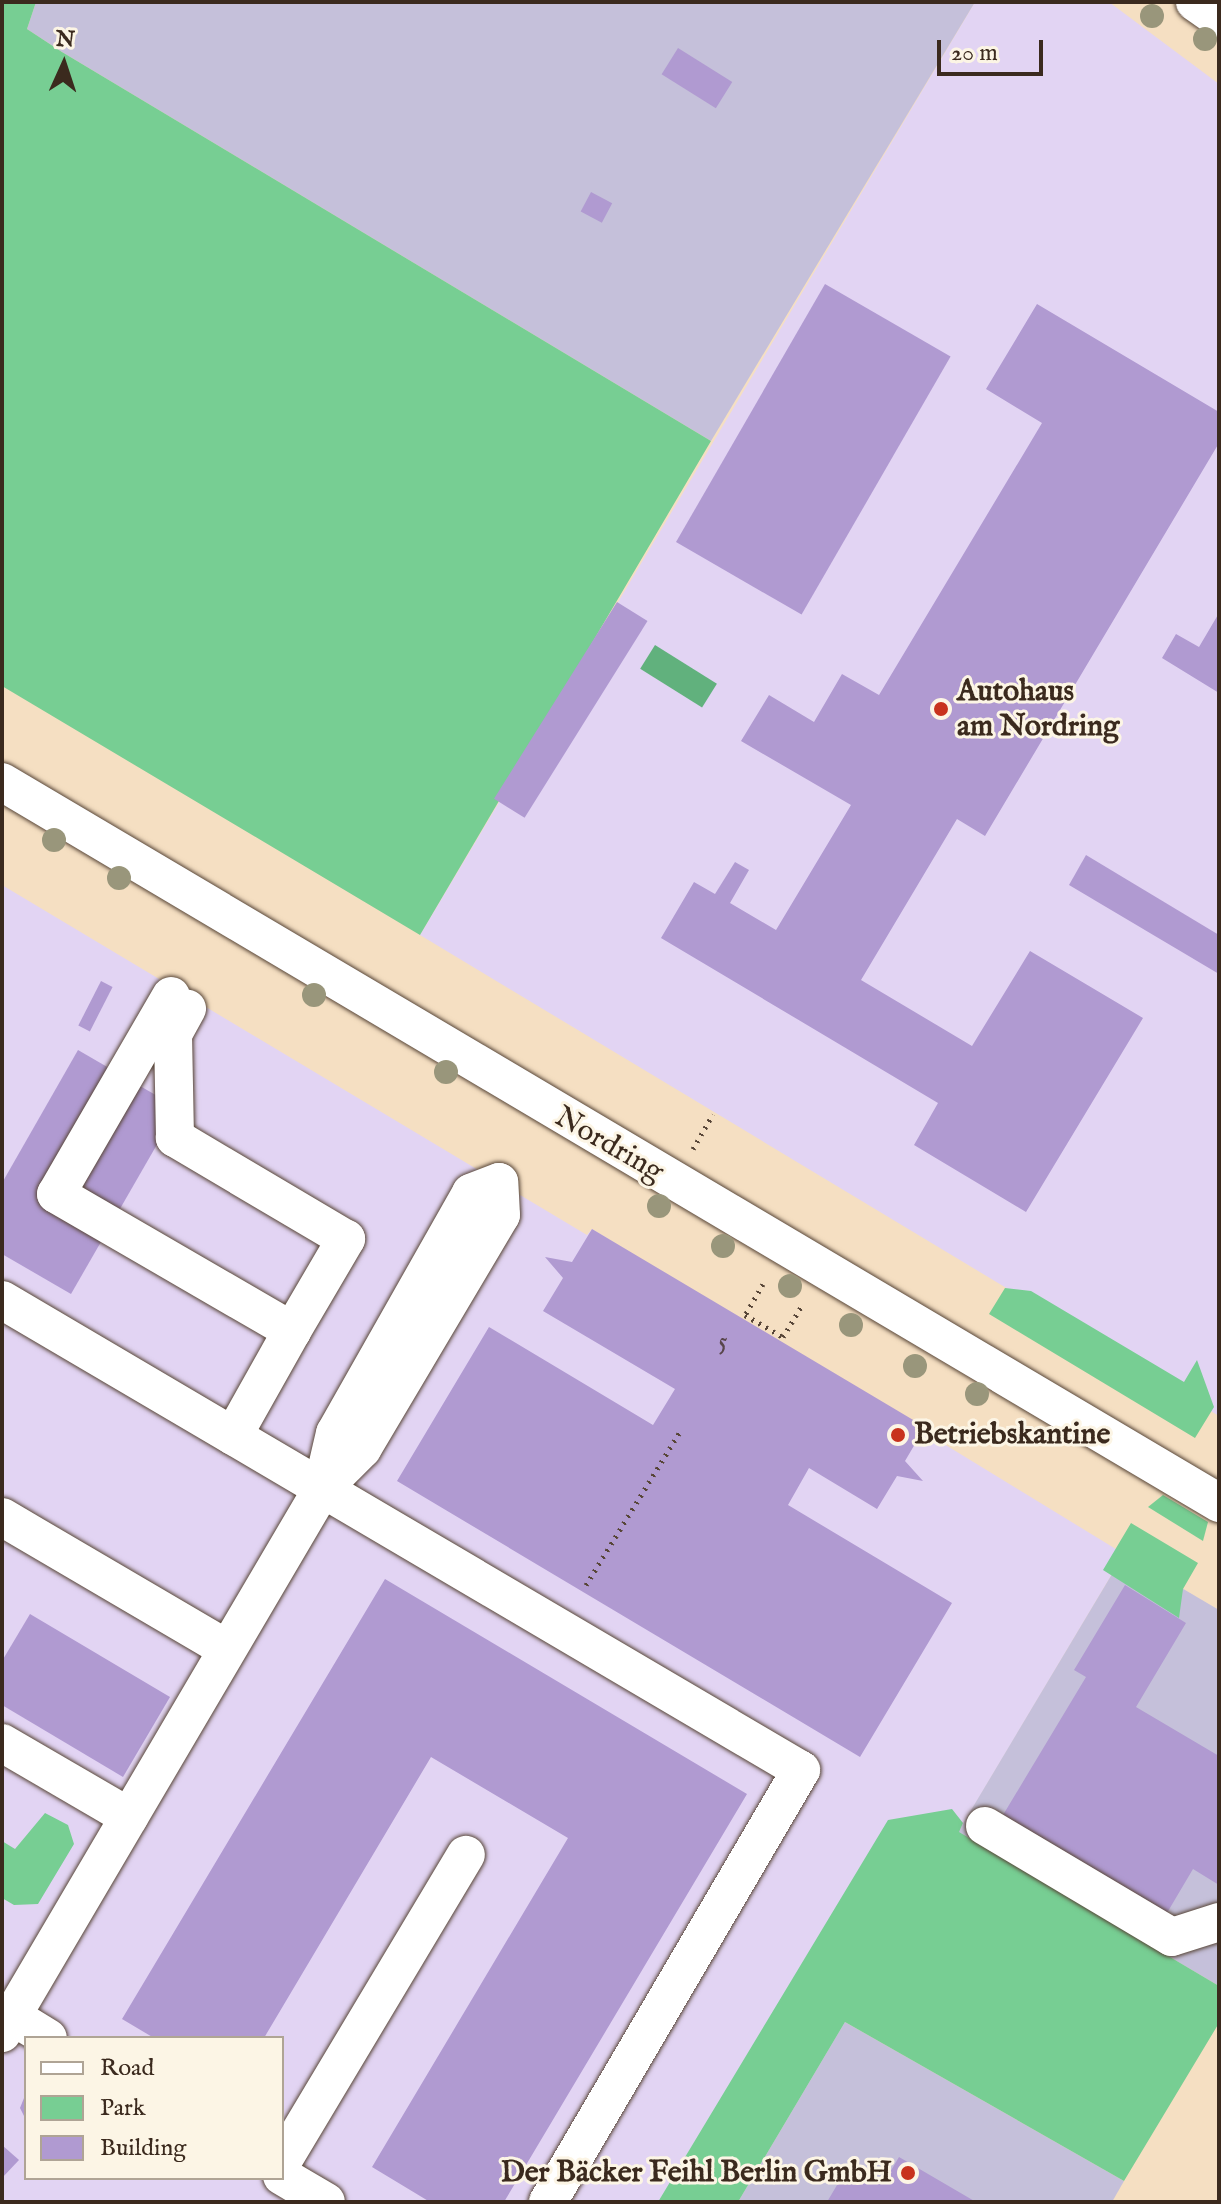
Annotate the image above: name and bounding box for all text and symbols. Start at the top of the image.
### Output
north arrow [24,24,104,104]
scale bar [941,24,1047,74]
text: N [55,26,75,55]
text: 20 m [951,38,998,69]
place label: Autohaus am Nordring [957,674,1119,744]
marker: Autohaus am Nordring [932,700,950,718]
street label: Nordring [548,1100,670,1190]
house number: 5 [718,1326,728,1358]
place label: Betriebskantine [914,1417,1110,1453]
marker: Betriebskantine [889,1426,907,1444]
legend [24,2036,284,2180]
text: Road [100,2053,154,2084]
text: Park [100,2093,146,2124]
text: Building [100,2133,186,2164]
place label: Der Bäcker Feihl Berlin GmbH [501,2155,892,2191]
marker: Der Bäcker Feihl Berlin GmbH [899,2164,917,2182]

